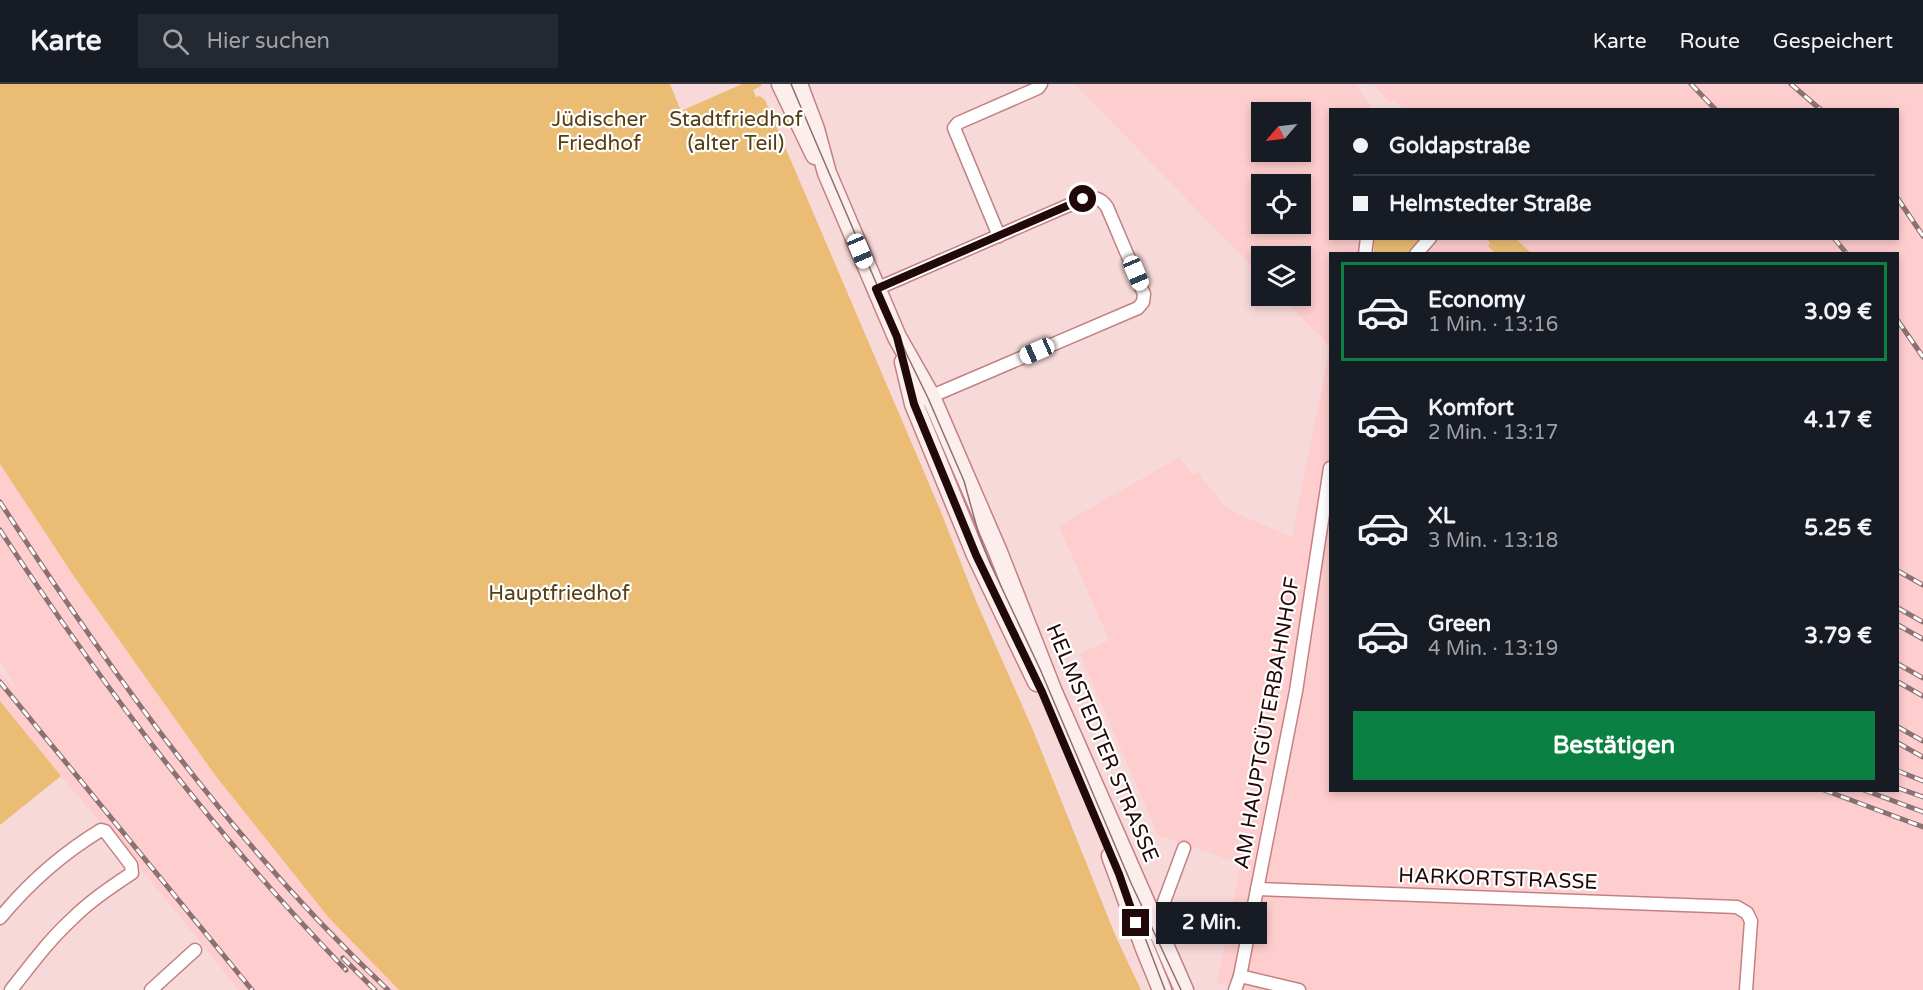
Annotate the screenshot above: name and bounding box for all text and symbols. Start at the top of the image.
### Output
search box [138,14,558,68]
text: Karte [30,24,102,58]
icon: search [159,25,192,58]
text: Hier suchen [207,28,330,54]
text: Karte [1593,29,1647,54]
text: Route [1680,29,1740,54]
text: Gespeichert [1773,29,1893,54]
north arrow [1251,102,1311,162]
map controls [1251,102,1311,306]
park label: Jüdischer Friedhof [551,107,647,156]
park label: Stadtfriedhof (alter Teil) [669,107,803,156]
text: Goldapstraße [1389,133,1530,159]
button: locate [1251,174,1311,234]
route start [1069,185,1096,212]
text: Helmstedter Straße [1389,191,1591,217]
car [845,231,875,271]
button: layers [1251,246,1311,306]
car [1121,253,1151,293]
icon: car [1356,285,1410,339]
text: Economy [1428,287,1525,313]
text: 3.09 € [1804,299,1872,325]
text: 1 Min. · 13:16 [1428,313,1558,337]
car [1017,335,1057,367]
icon: car [1356,393,1410,447]
text: Komfort [1428,395,1514,421]
text: 4.17 € [1804,407,1872,433]
text: 2 Min. · 13:17 [1428,421,1558,445]
icon: car [1356,501,1410,555]
text: XL [1428,503,1455,529]
text: 5.25 € [1804,515,1872,541]
text: 3 Min. · 13:18 [1428,529,1558,553]
street label: AM HAUPTGÜTERBAHNHOF [1229,575,1305,871]
park label: Hauptfriedhof [488,581,630,606]
icon: car [1356,609,1410,663]
text: Green [1428,611,1491,637]
street label: HELMSTEDTER STRASSE [1040,620,1164,866]
text: 3.79 € [1804,623,1872,649]
text: 4 Min. · 13:19 [1428,637,1558,661]
button: Bestätigen [1353,711,1875,780]
street label: HARKORTSTRASSE [1398,863,1598,895]
callout: 2 Min. [1157,902,1268,944]
route end [1122,909,1149,936]
text: 2 Min. [1182,911,1241,935]

